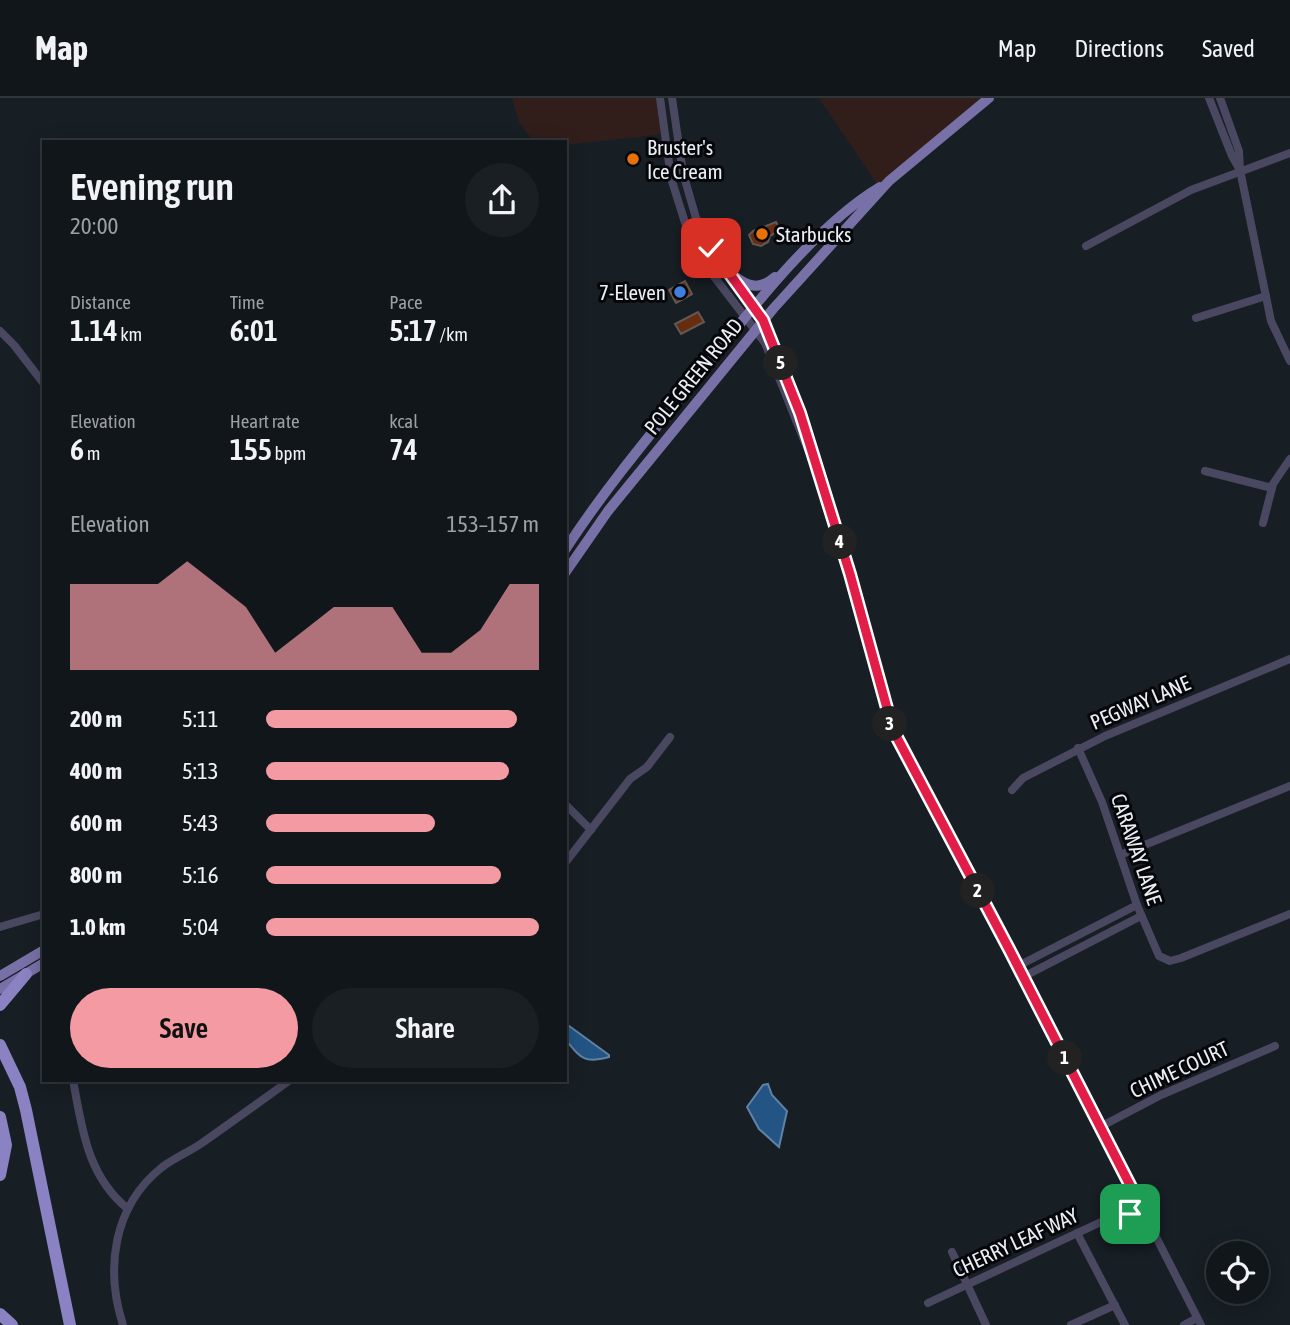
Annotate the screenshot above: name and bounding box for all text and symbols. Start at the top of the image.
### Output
text: Map [35,29,88,67]
text: Map [998,35,1036,62]
text: Directions [1074,35,1164,62]
text: Saved [1202,35,1255,62]
place label: Bruster's Ice Cream [647,135,723,183]
marker: Bruster's Ice Cream [625,151,641,167]
button: share [465,163,539,237]
text: Evening run [70,165,234,208]
text: 20:00 [70,213,118,239]
pin [681,218,741,278]
place label: Starbucks [776,222,851,246]
marker: Starbucks [754,226,770,242]
icon: check [692,229,730,267]
place label: 7-Eleven [599,280,666,304]
marker: 7-Eleven [672,284,688,300]
text: Distance [70,291,131,313]
text: Time [230,291,264,313]
text: Pace [389,291,423,313]
text: 1.14 [70,313,118,347]
text: 6:01 [230,313,278,347]
text: 5:17 [389,313,437,347]
street label: POLE GREEN ROAD [639,313,747,439]
text: km [118,323,142,345]
text: /km [437,323,468,345]
pin: 5 [764,345,798,380]
text: 5 [776,351,785,373]
text: Elevation [70,410,136,432]
text: Heart rate [230,410,300,432]
text: kcal [389,410,418,432]
text: 6 [70,432,84,466]
text: 155 [230,432,272,466]
text: 74 [389,432,418,466]
text: m [84,442,100,464]
text: bpm [272,442,306,464]
text: Elevation [70,511,150,537]
text: 153–157 m [446,511,539,537]
pin: 4 [822,524,858,560]
text: 4 [835,530,844,552]
street label: PEGWAY LANE [1086,670,1194,734]
text: 200 m [70,706,122,732]
text: 5:11 [182,706,219,732]
pin: 3 [872,706,908,742]
text: 3 [885,712,894,734]
text: 400 m [70,758,122,784]
text: 5:13 [182,758,219,784]
street label: CARAWAY LANE [1107,790,1167,908]
text: 600 m [70,810,122,836]
text: 5:43 [182,810,219,836]
text: 800 m [70,862,122,888]
text: 5:16 [182,862,219,888]
pin: 2 [960,874,996,908]
text: 2 [973,879,982,901]
text: 1.0 km [70,914,126,940]
text: 5:04 [182,914,219,940]
button: Save [70,988,298,1068]
button: Share [312,988,539,1068]
street label: CHIME COURT [1126,1036,1232,1102]
pin: 1 [1048,1040,1082,1076]
text: 1 [1060,1046,1069,1068]
pin [1100,1184,1160,1244]
icon: arrive [1111,1195,1149,1233]
street label: CHERRY LEAF WAY [948,1202,1082,1282]
map controls [1206,1241,1269,1304]
button: locate [1206,1241,1269,1304]

